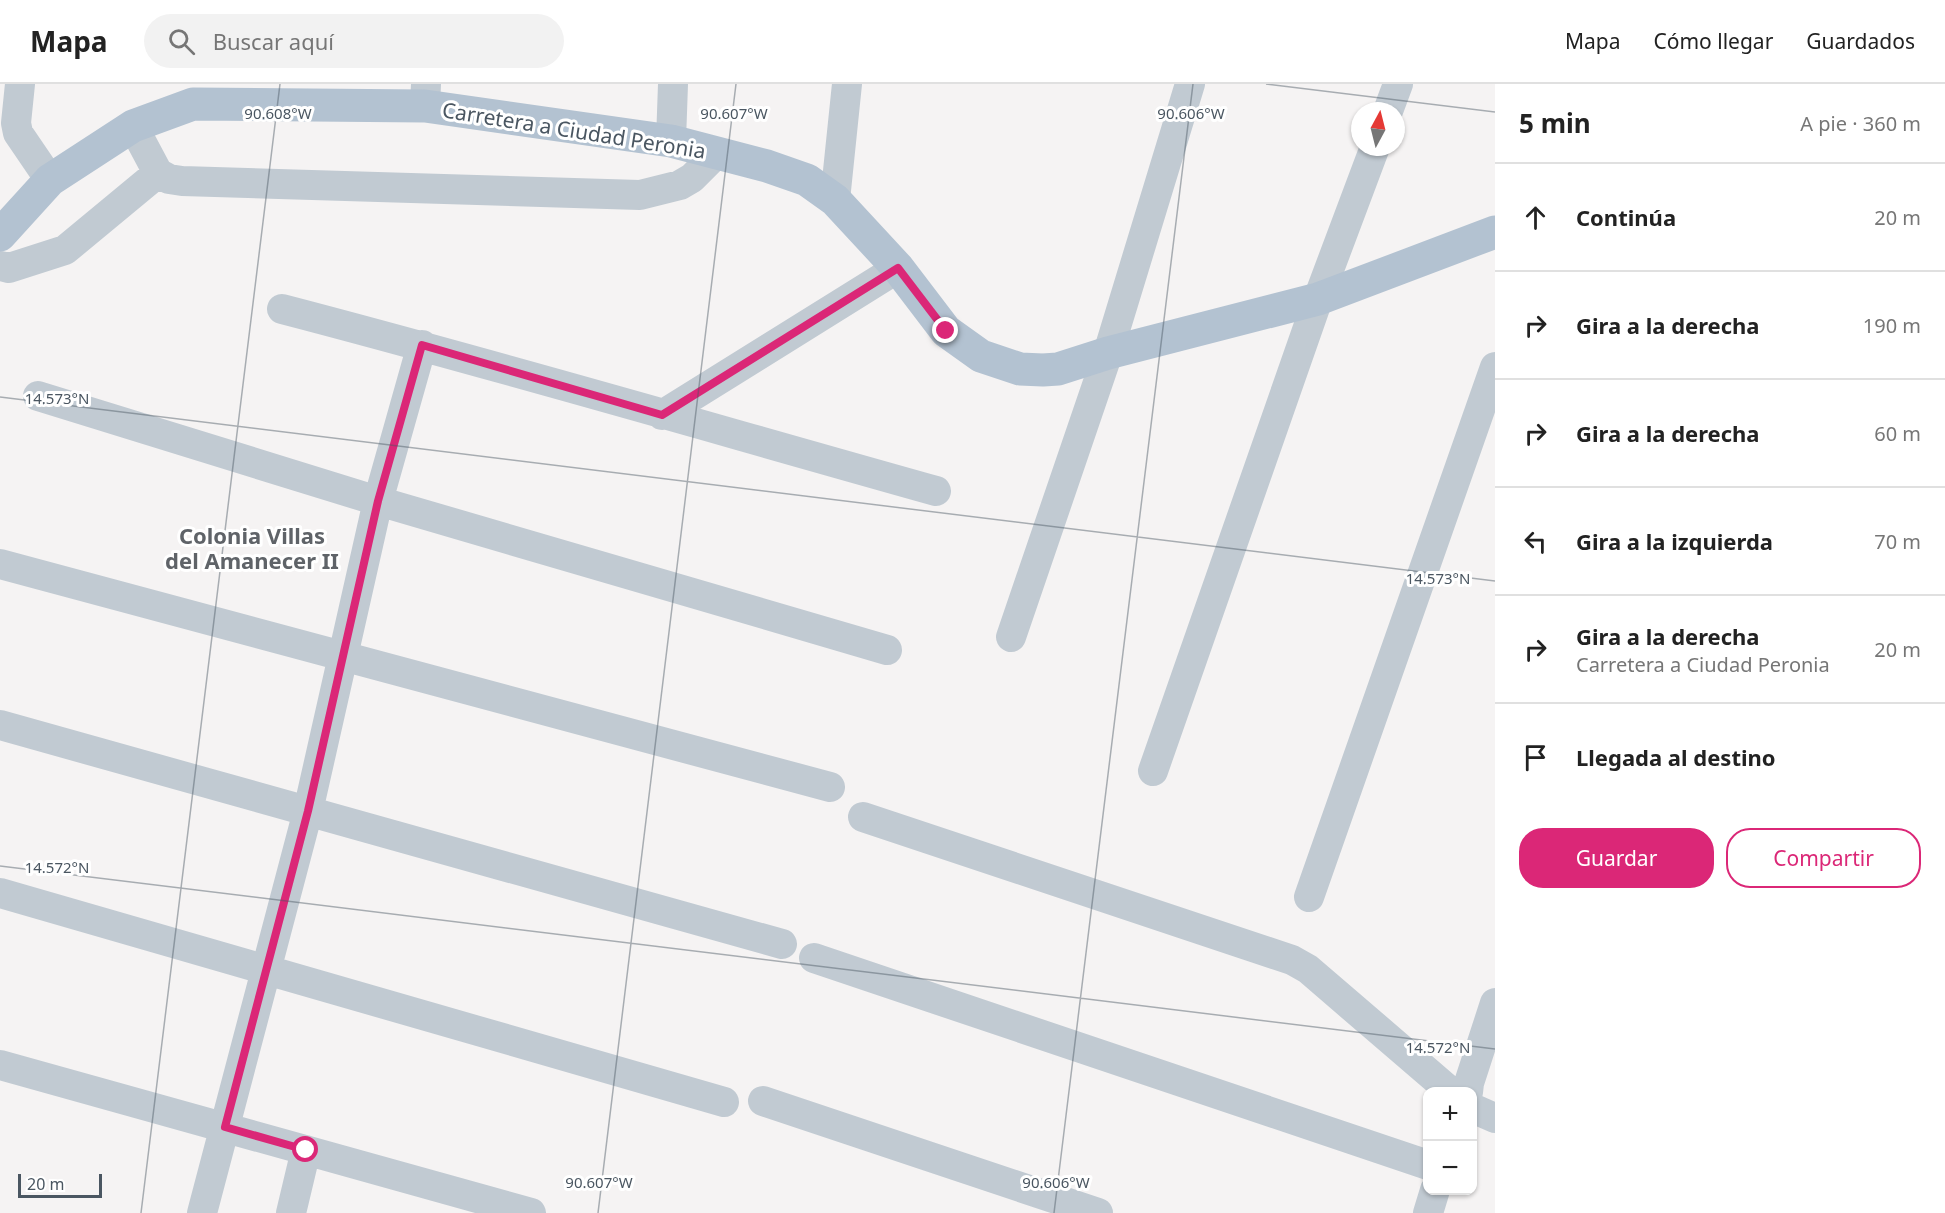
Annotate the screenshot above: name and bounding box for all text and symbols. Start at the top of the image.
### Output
search box [144,14,564,68]
text: Mapa [30,22,108,60]
icon: search [165,25,198,58]
text: Buscar aquí [213,26,334,56]
text: Mapa [1565,27,1620,55]
text: Cómo llegar [1653,27,1773,55]
text: Guardados [1806,27,1915,55]
street label: Carretera a Ciudad Peronia [440,95,708,165]
north arrow [1351,102,1405,156]
text: 90.608°W [244,103,312,123]
text: 90.607°W [700,103,768,123]
text: 90.606°W [1157,103,1225,123]
text: 5 min [1519,105,1591,141]
text: A pie · 360 m [1800,110,1921,137]
icon: ahead [1519,201,1552,234]
text: Continúa [1576,202,1676,232]
text: 20 m [1874,204,1921,231]
icon: right [1519,309,1552,342]
text: Gira a la derecha [1576,310,1760,340]
text: 190 m [1863,312,1921,339]
route end [932,317,958,343]
text: 14.573°N [25,388,89,408]
icon: right [1519,417,1552,450]
text: Gira a la derecha [1576,418,1760,448]
text: 60 m [1874,420,1921,447]
district label: Colonia Villas del Amanecer II [165,520,339,575]
icon: left [1519,525,1552,558]
text: Gira a la izquierda [1576,526,1773,556]
text: 70 m [1874,528,1921,555]
text: 14.573°N [1406,568,1470,588]
text: Gira a la derecha [1576,621,1760,651]
icon: right [1519,633,1552,666]
text: 20 m [1874,636,1921,663]
text: Carretera a Ciudad Peronia [1576,651,1830,678]
icon: arrive [1519,741,1552,774]
text: Llegada al destino [1576,742,1776,772]
button: Guardar [1519,828,1714,888]
button: Compartir [1726,828,1921,888]
text: 14.572°N [25,857,89,877]
text: 14.572°N [1406,1037,1470,1057]
map controls [1423,1087,1477,1195]
button: + [1423,1087,1477,1141]
route start [292,1136,318,1162]
button: − [1423,1141,1477,1195]
scale bar [18,1171,102,1198]
text: 90.607°W [565,1172,633,1192]
text: 90.606°W [1022,1172,1090,1192]
text: 20 m [27,1173,64,1195]

